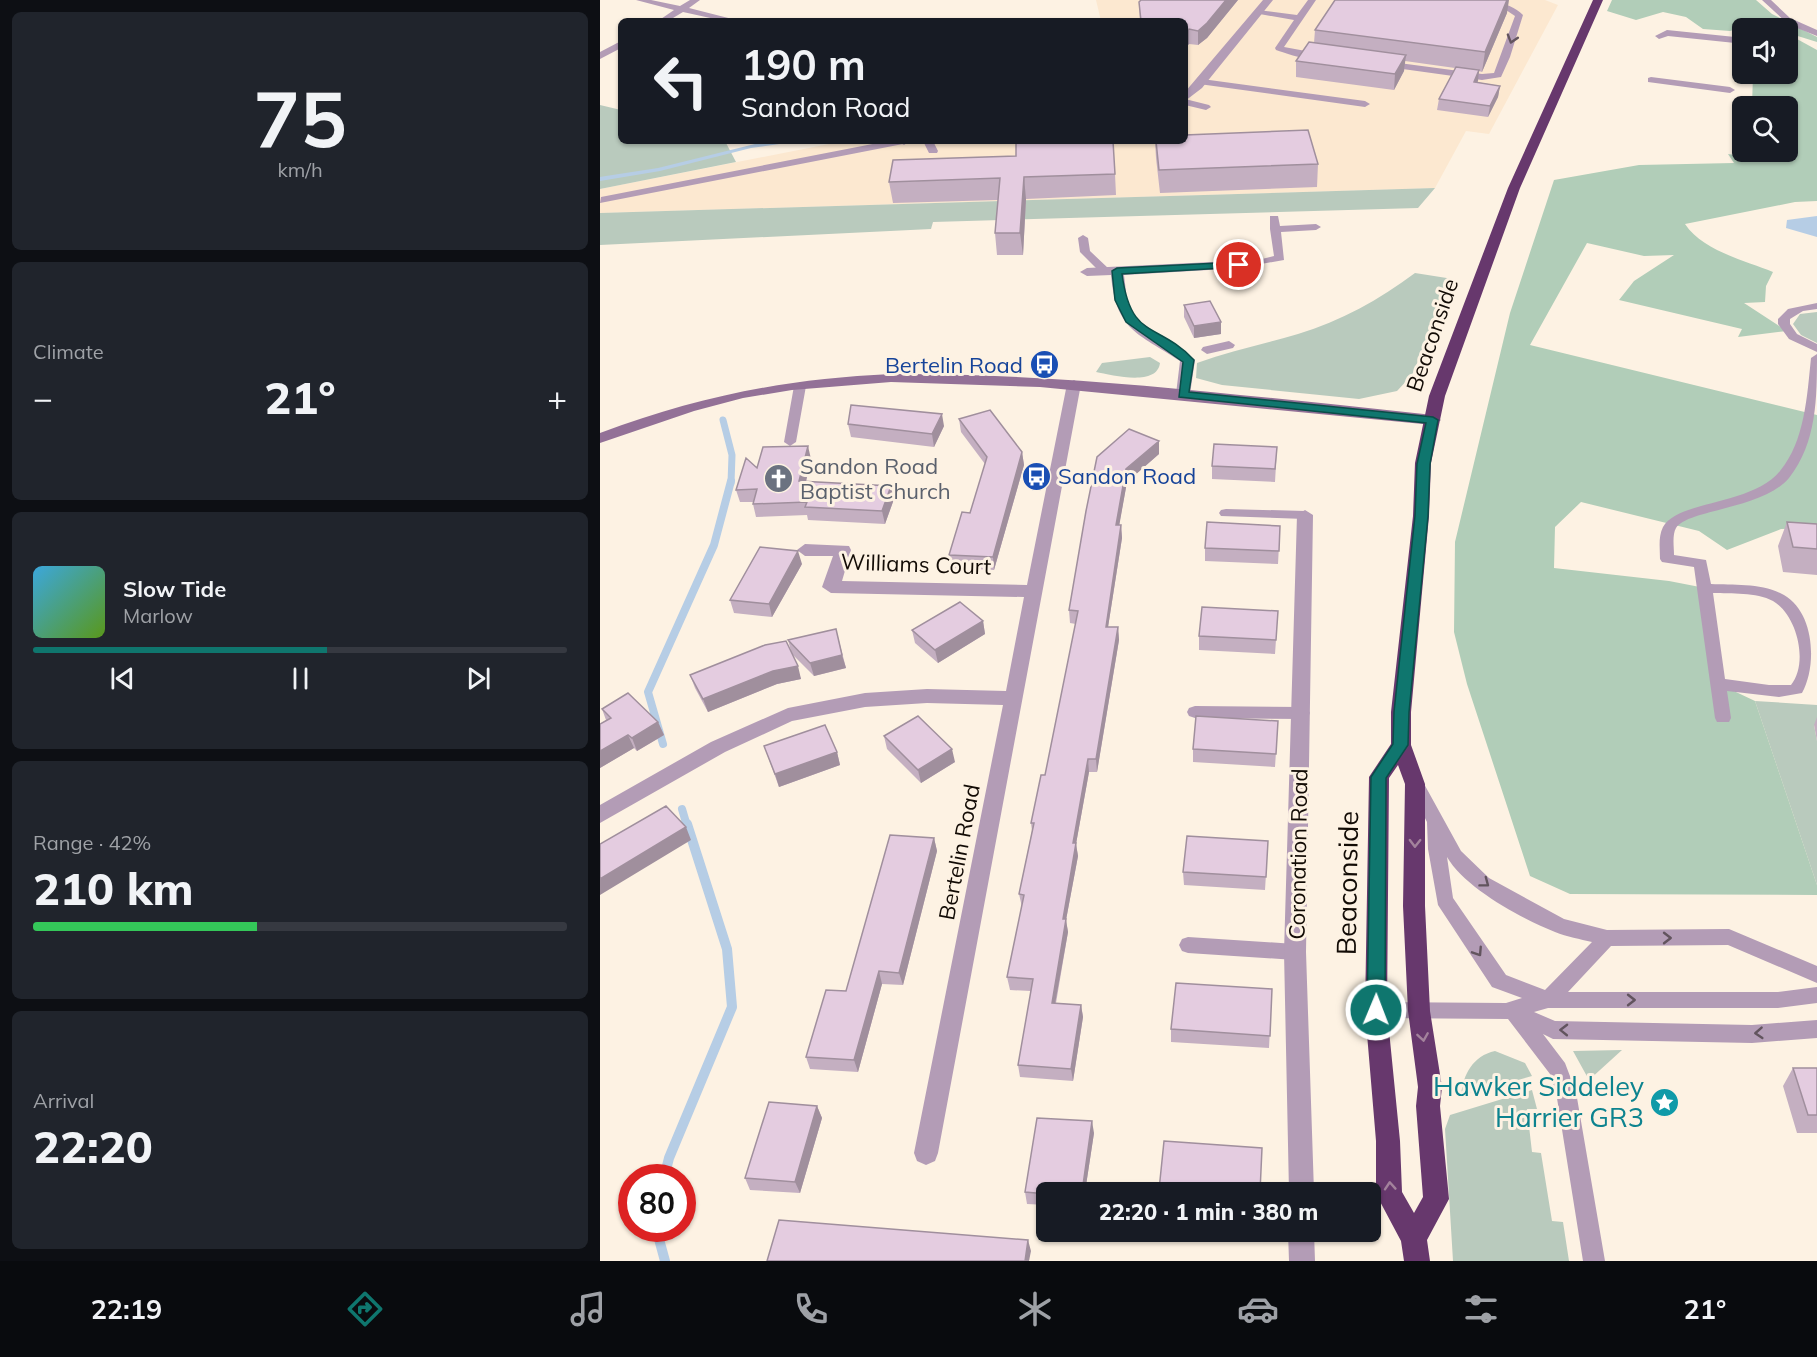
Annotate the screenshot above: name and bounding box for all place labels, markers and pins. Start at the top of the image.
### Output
pin [1213,239,1264,290]
bus stop icon: Bertelin Road [1028,349,1060,381]
place label: Bertelin Road [885,351,1023,379]
place label: Sandon Road Baptist Church [800,452,951,505]
bus stop icon: Sandon Road [1021,460,1053,492]
place label: Sandon Road [1058,462,1196,490]
church icon: Sandon Road Baptist Church [763,463,795,495]
place label: Hawker Siddeley Harrier GR3 [1433,1069,1645,1134]
place icon: Hawker Siddeley Harrier GR3 [1649,1087,1681,1119]

